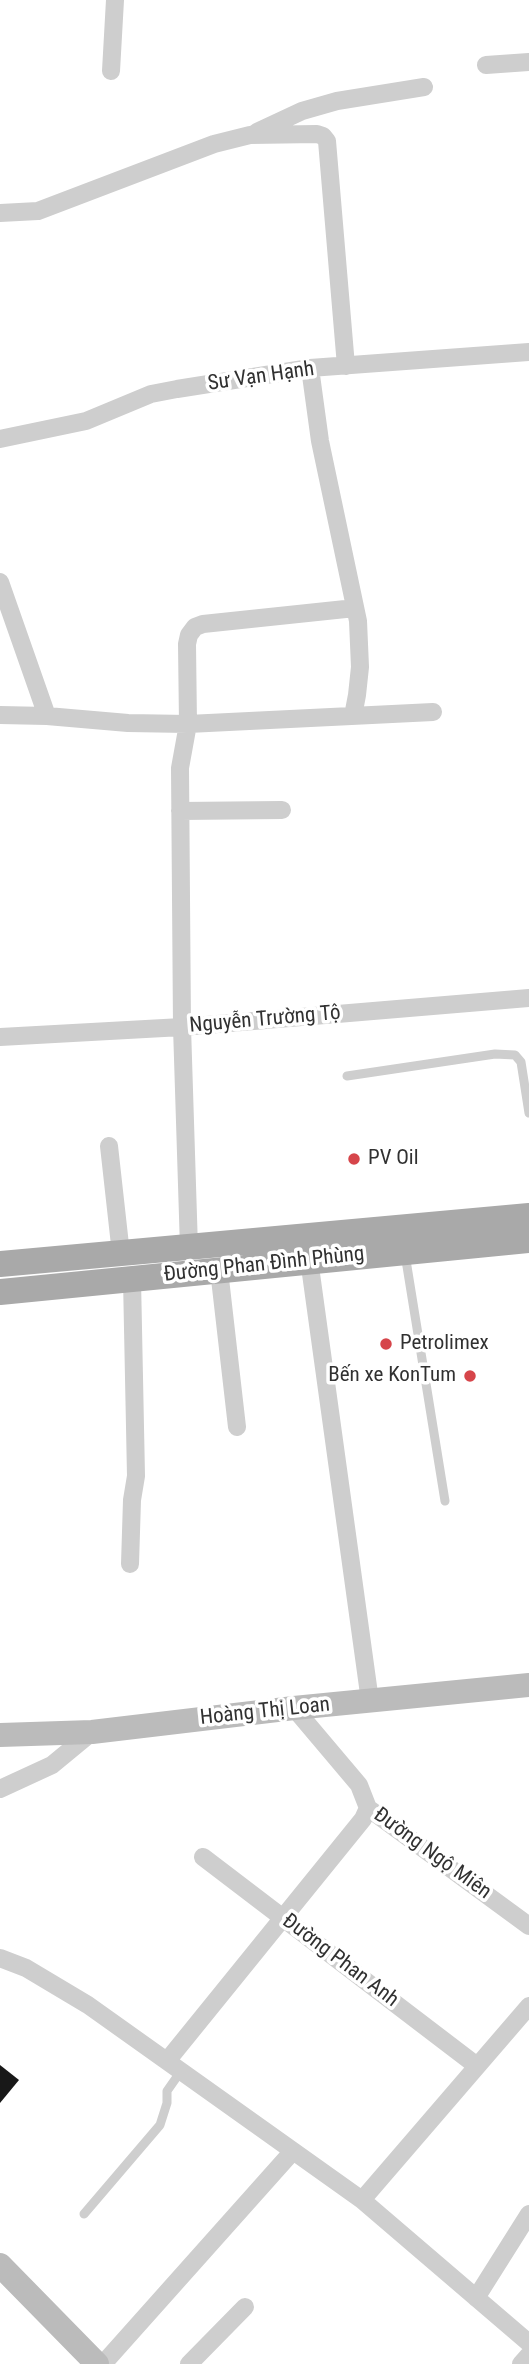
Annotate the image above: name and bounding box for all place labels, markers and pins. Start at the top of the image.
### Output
place label: PV Oil [368,1146,418,1172]
marker: PV Oil [346,1151,362,1167]
place label: Petrolimex [400,1331,489,1357]
marker: Petrolimex [378,1336,394,1352]
place label: Bến xe KonTum [328,1363,456,1389]
marker: Bến xe KonTum [462,1368,478,1384]

